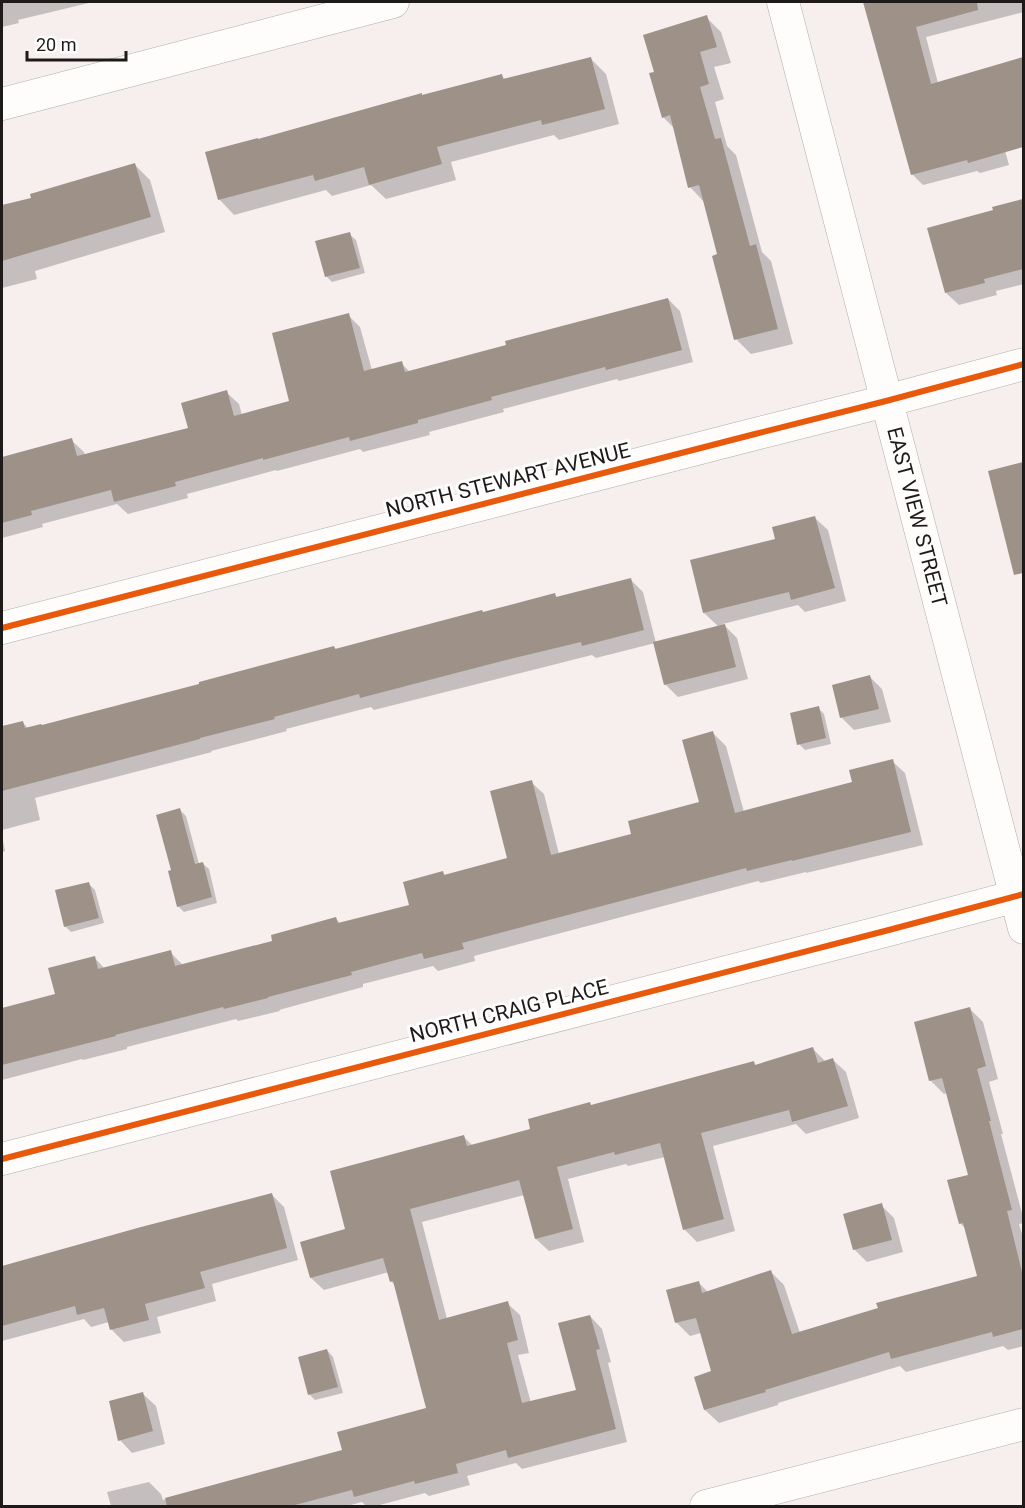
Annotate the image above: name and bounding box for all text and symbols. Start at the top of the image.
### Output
scale bar [27,24,126,62]
text: 20 m [36,34,76,55]
street label: EAST VIEW STREET [882,424,952,610]
street label: NORTH STEWART AVENUE [383,438,633,522]
street label: NORTH CRAIG PLACE [407,975,611,1047]

